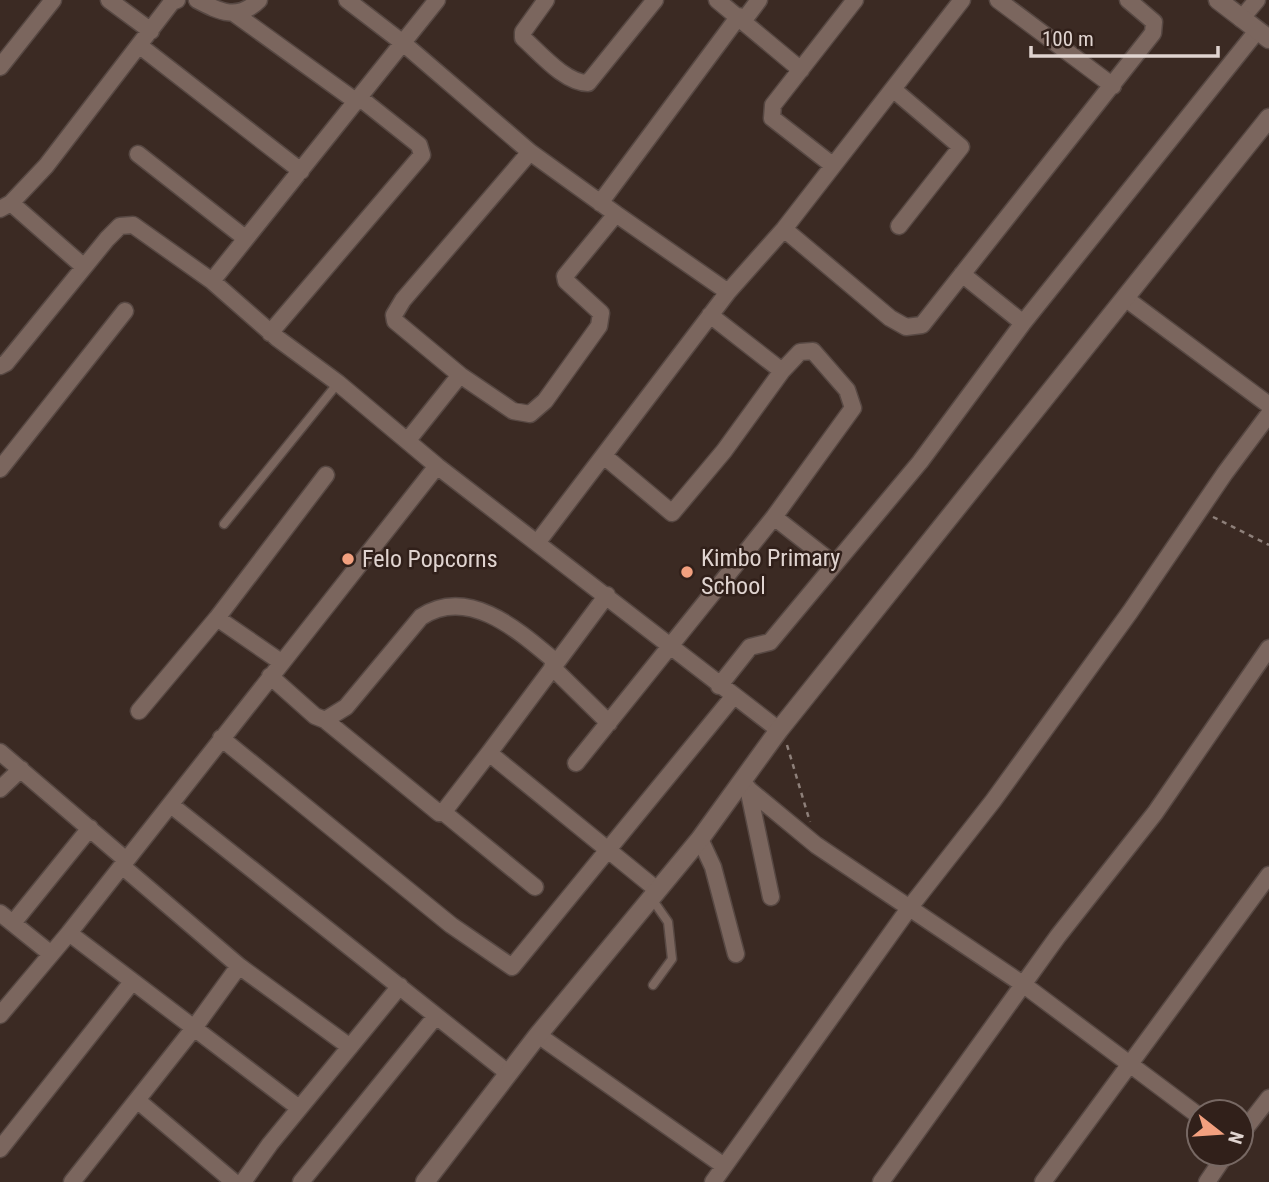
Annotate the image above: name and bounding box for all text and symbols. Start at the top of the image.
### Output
scale bar [1031,14,1218,58]
text: 100 m [1042,27,1094,51]
place label: Kimbo Primary School [701,544,840,600]
place label: Felo Popcorns [362,545,498,573]
marker: Felo Popcorns [340,551,356,567]
marker: Kimbo Primary School [679,564,695,580]
north arrow [1185,1098,1255,1168]
text: N [1223,1129,1248,1147]

